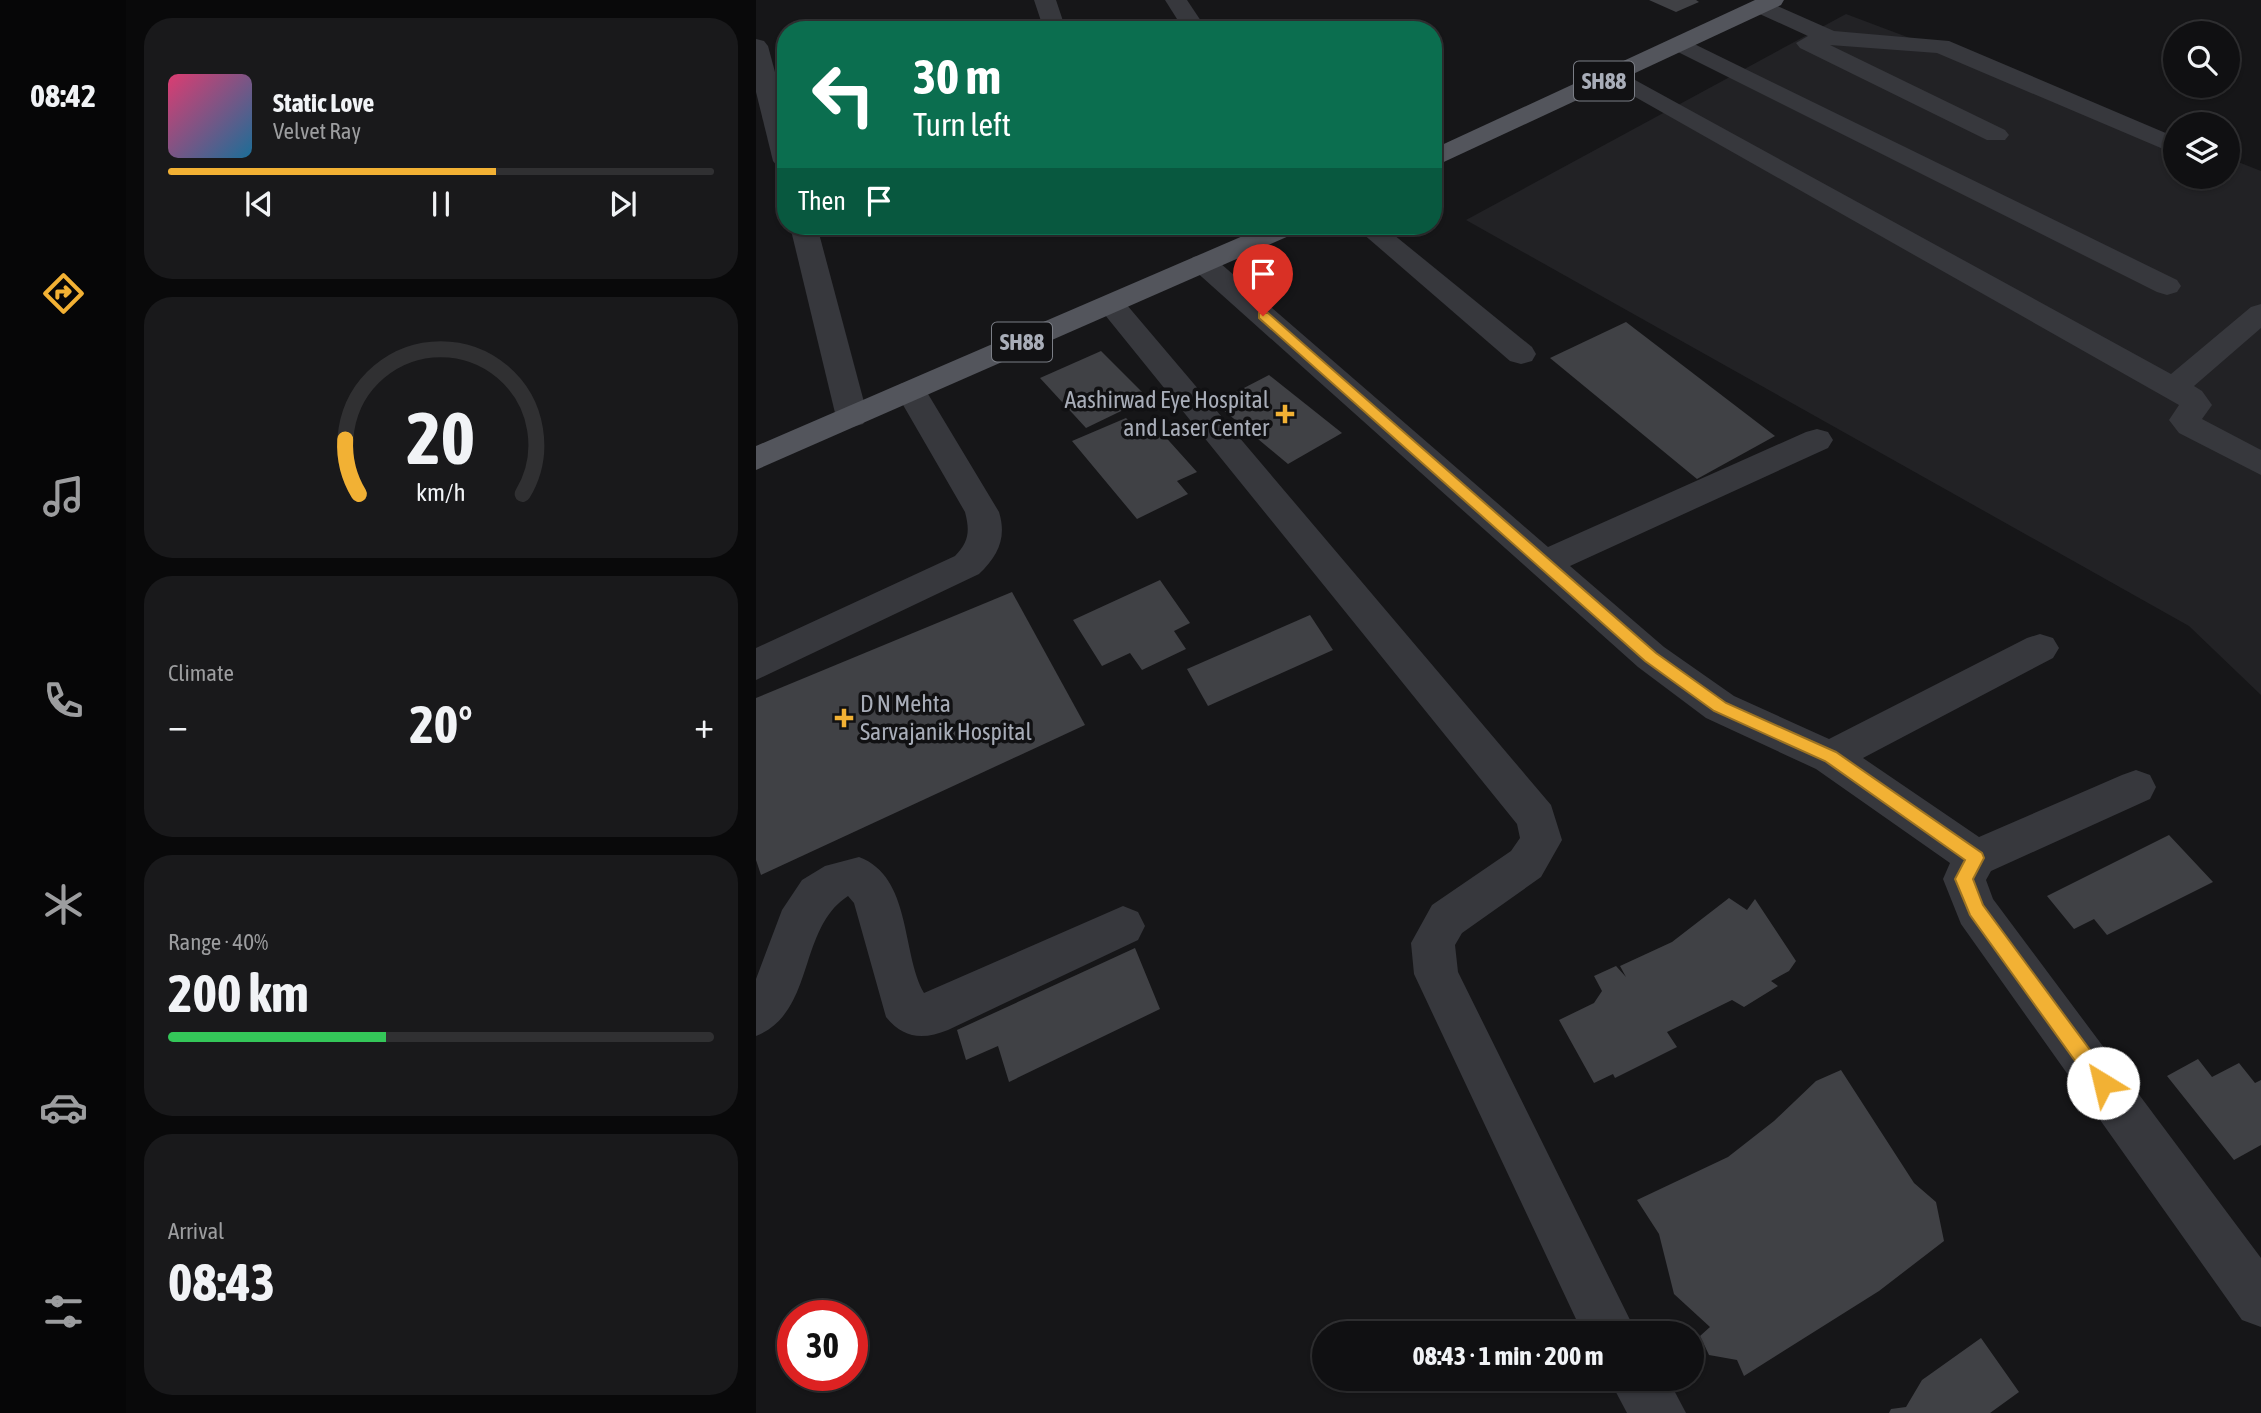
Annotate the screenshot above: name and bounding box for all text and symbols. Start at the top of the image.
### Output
map controls [2163,21,2240,189]
button: search [2163,21,2240,98]
text: 30 m [913,48,1001,104]
icon: left [798,49,889,140]
road number: SH88 [1574,61,1634,100]
text: 08:42 [30,77,96,114]
text: Static Love [273,88,374,118]
text: Turn left [913,106,1011,143]
button: layers [2163,112,2240,189]
text: Velvet Ray [273,118,361,144]
icon: arrive [860,182,898,220]
icon: previous [240,185,278,223]
icon: pause [422,185,460,223]
icon: next [604,185,642,223]
text: Then [798,186,846,216]
pin [1233,244,1293,316]
icon: arrive [1244,255,1282,293]
icon: directions [39,269,88,318]
road number: SH88 [992,322,1052,362]
place label: Aashirwad Eye Hospital and Laser Center [1064,386,1270,441]
text: 20 [407,396,475,479]
marker: Aashirwad Eye Hospital and Laser Center [1275,404,1295,424]
icon: music [39,472,88,521]
text: km/h [416,477,466,505]
text: Climate [168,660,234,686]
icon: phone [39,676,88,725]
place label: D N Mehta Sarvajanik Hospital [860,690,1032,745]
text: 20° [409,694,473,754]
text: − [168,703,188,746]
text: + [694,703,714,746]
marker: D N Mehta Sarvajanik Hospital [834,708,854,728]
icon: climate [39,880,88,929]
text: Range · 40% [168,929,268,955]
text: 200 km [168,963,309,1023]
position arrow [2066,1046,2140,1120]
icon: car [39,1083,88,1132]
text: Arrival [168,1218,224,1244]
text: 08:43 [168,1252,275,1312]
icon: filters [39,1287,88,1336]
speed limit sign: 30 [777,1300,868,1391]
text: 08:43 · 1 min · 200 m [1413,1341,1603,1371]

